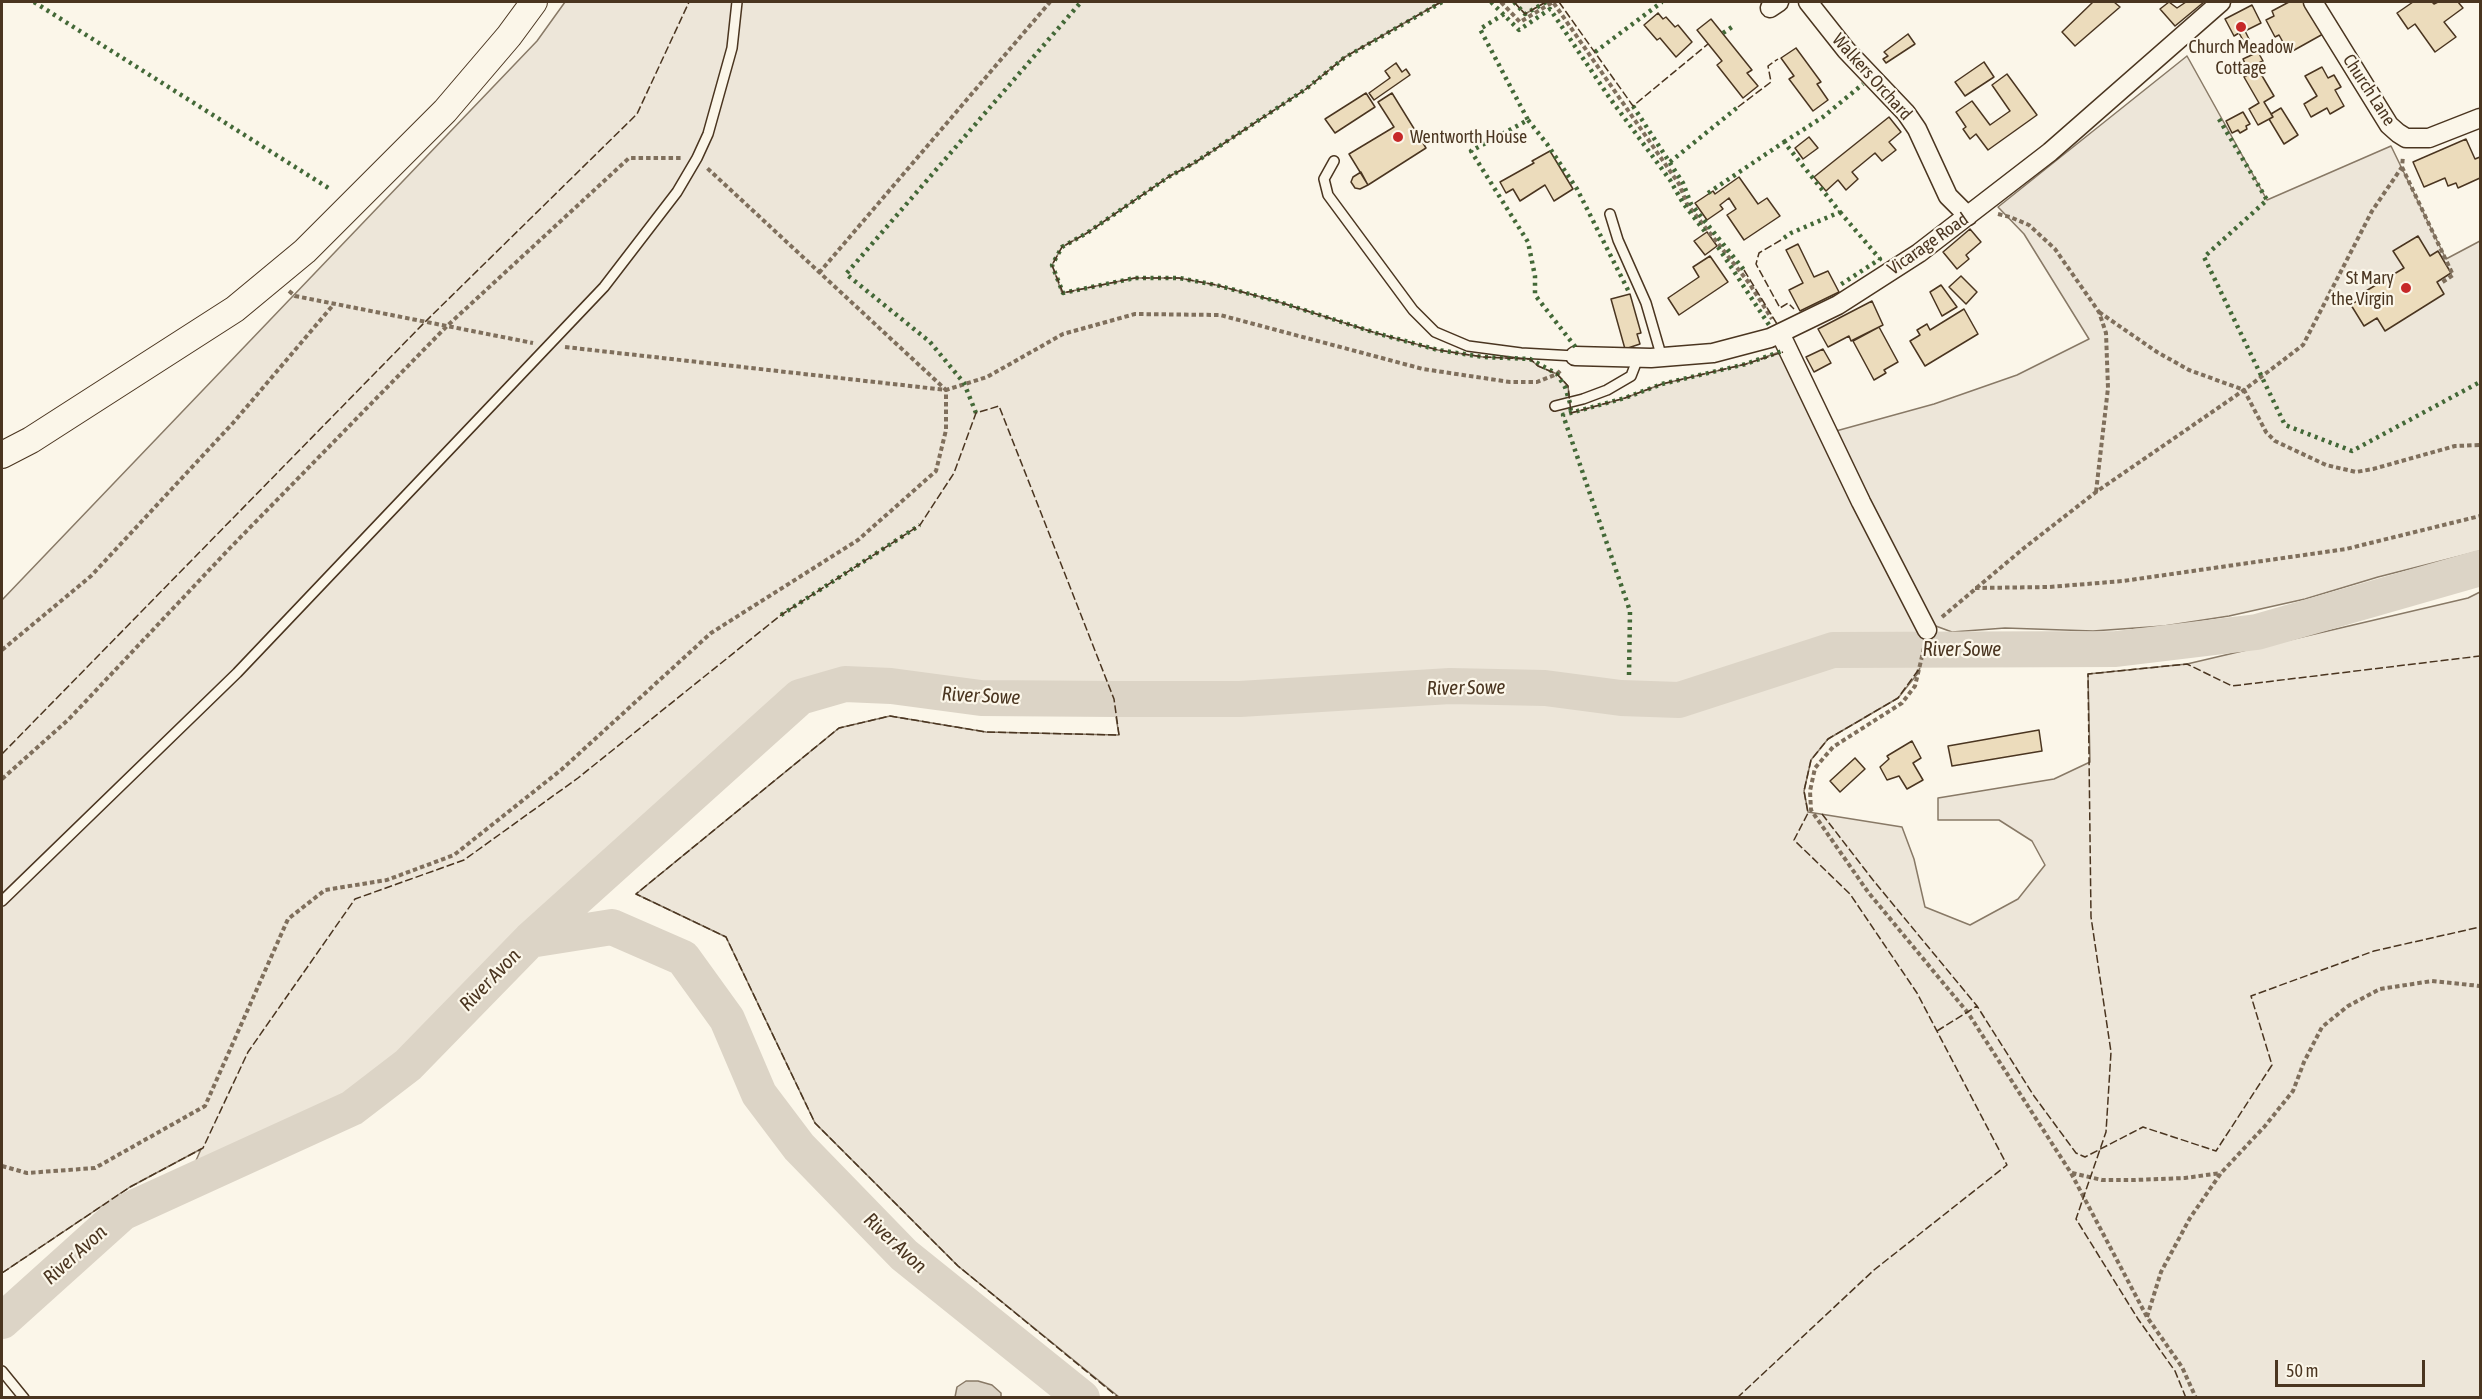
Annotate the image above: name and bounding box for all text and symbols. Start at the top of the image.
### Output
marker: Church Meadow Cottage [2234,20,2248,34]
street label: Walkers Orchard [1828,29,1916,125]
place label: Church Meadow Cottage [2189,36,2293,78]
street label: Church Lane [2338,50,2400,130]
place label: Wentworth House [1410,126,1527,148]
marker: Wentworth House [1391,130,1405,144]
street label: Vicarage Road [1883,208,1973,280]
place label: St Mary the Virgin [2331,267,2394,310]
marker: St Mary the Virgin [2399,281,2413,295]
water label: River Sowe [1923,638,2001,662]
water label: River Sowe [1426,675,1506,701]
water label: River Sowe [941,682,1021,710]
water label: River Avon [455,944,525,1016]
water label: River Avon [859,1208,931,1278]
water label: River Avon [38,1220,112,1290]
scale bar [2278,1348,2428,1386]
text: 50 m [2286,1360,2318,1381]

